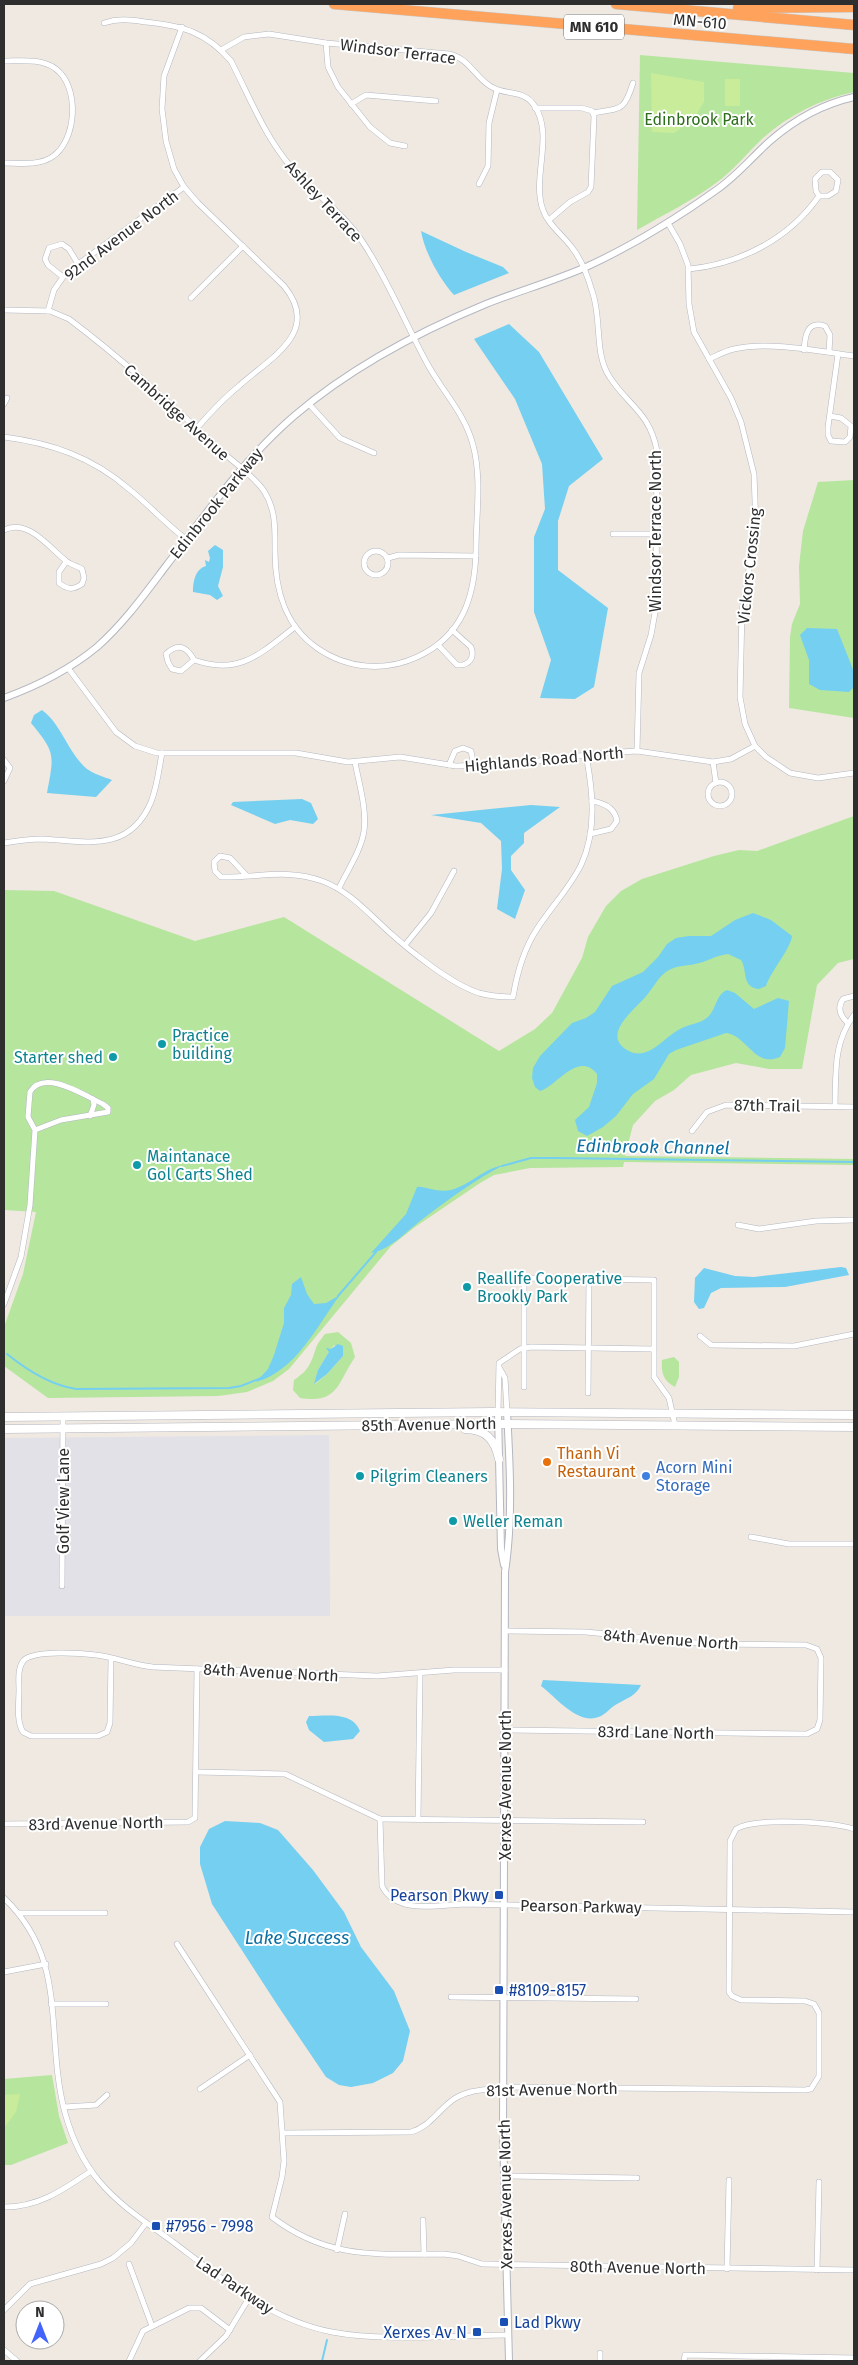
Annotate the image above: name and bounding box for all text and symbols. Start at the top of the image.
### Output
street label: MN-610 [673,10,727,33]
road number: MN 610 [564,15,624,40]
street label: Windsor Terrace [339,35,457,68]
park label: Edinbrook Park [644,110,755,129]
street label: Ashley Terrace [281,157,366,246]
street label: 92nd Avenue North [60,186,182,285]
street label: Cambridge Avenue [120,360,233,465]
street label: Edinbrook Parkway [166,444,267,563]
street label: Windsor Terrace North [646,450,665,612]
street label: Vickors Crossing [734,506,765,625]
street label: Highlands Road North [464,743,624,776]
place label: Practice building [172,1026,232,1063]
marker: Practice building [156,1038,168,1050]
place label: Starter shed [14,1048,103,1067]
marker: Starter shed [107,1051,119,1063]
street label: 87th Trail [734,1095,801,1116]
water label: Edinbrook Channel [576,1135,730,1159]
place label: Maintanace Gol Carts Shed [147,1147,253,1184]
marker: Maintanace Gol Carts Shed [131,1159,143,1171]
place label: Reallife Cooperative Brookly Park [477,1269,622,1306]
marker: Reallife Cooperative Brookly Park [461,1281,473,1293]
street label: 85th Avenue North [361,1414,497,1435]
place label: Thanh Vi Restaurant [557,1444,636,1481]
street label: Golf View Lane [54,1448,73,1554]
marker: Thanh Vi Restaurant [541,1456,553,1468]
place label: Acorn Mini Storage [656,1458,732,1495]
place label: Pilgrim Cleaners [370,1467,488,1486]
marker: Pilgrim Cleaners [354,1470,366,1482]
marker: Acorn Mini Storage [640,1470,652,1482]
place label: Weller Reman [463,1512,563,1531]
marker: Weller Reman [447,1515,459,1527]
street label: 84th Avenue North [603,1625,739,1654]
street label: 84th Avenue North [203,1659,339,1686]
street label: Xerxes Avenue North [496,1710,515,1860]
street label: 83rd Lane North [597,1722,715,1743]
street label: 83rd Avenue North [28,1813,164,1834]
place label: Pearson Pkwy [390,1886,489,1905]
marker: Pearson Pkwy [493,1889,505,1901]
street label: Pearson Parkway [520,1896,642,1917]
water label: Lake Success [245,1927,349,1949]
place label: #8109-8157 [509,1981,586,2000]
marker: #8109-8157 [493,1984,505,1996]
street label: 81st Avenue North [486,2079,618,2100]
street label: Xerxes Avenue North [495,2119,516,2269]
place label: #7956 - 7998 [166,2217,254,2236]
marker: #7956 - 7998 [150,2220,162,2232]
street label: Lad Parkway [192,2253,277,2318]
street label: 80th Avenue North [570,2257,706,2278]
north arrow [15,2300,65,2350]
text: N [35,2304,45,2321]
place label: Lad Pkwy [514,2313,581,2332]
marker: Lad Pkwy [498,2316,510,2328]
place label: Xerxes Av N [383,2323,467,2342]
marker: Xerxes Av N [471,2326,483,2338]

